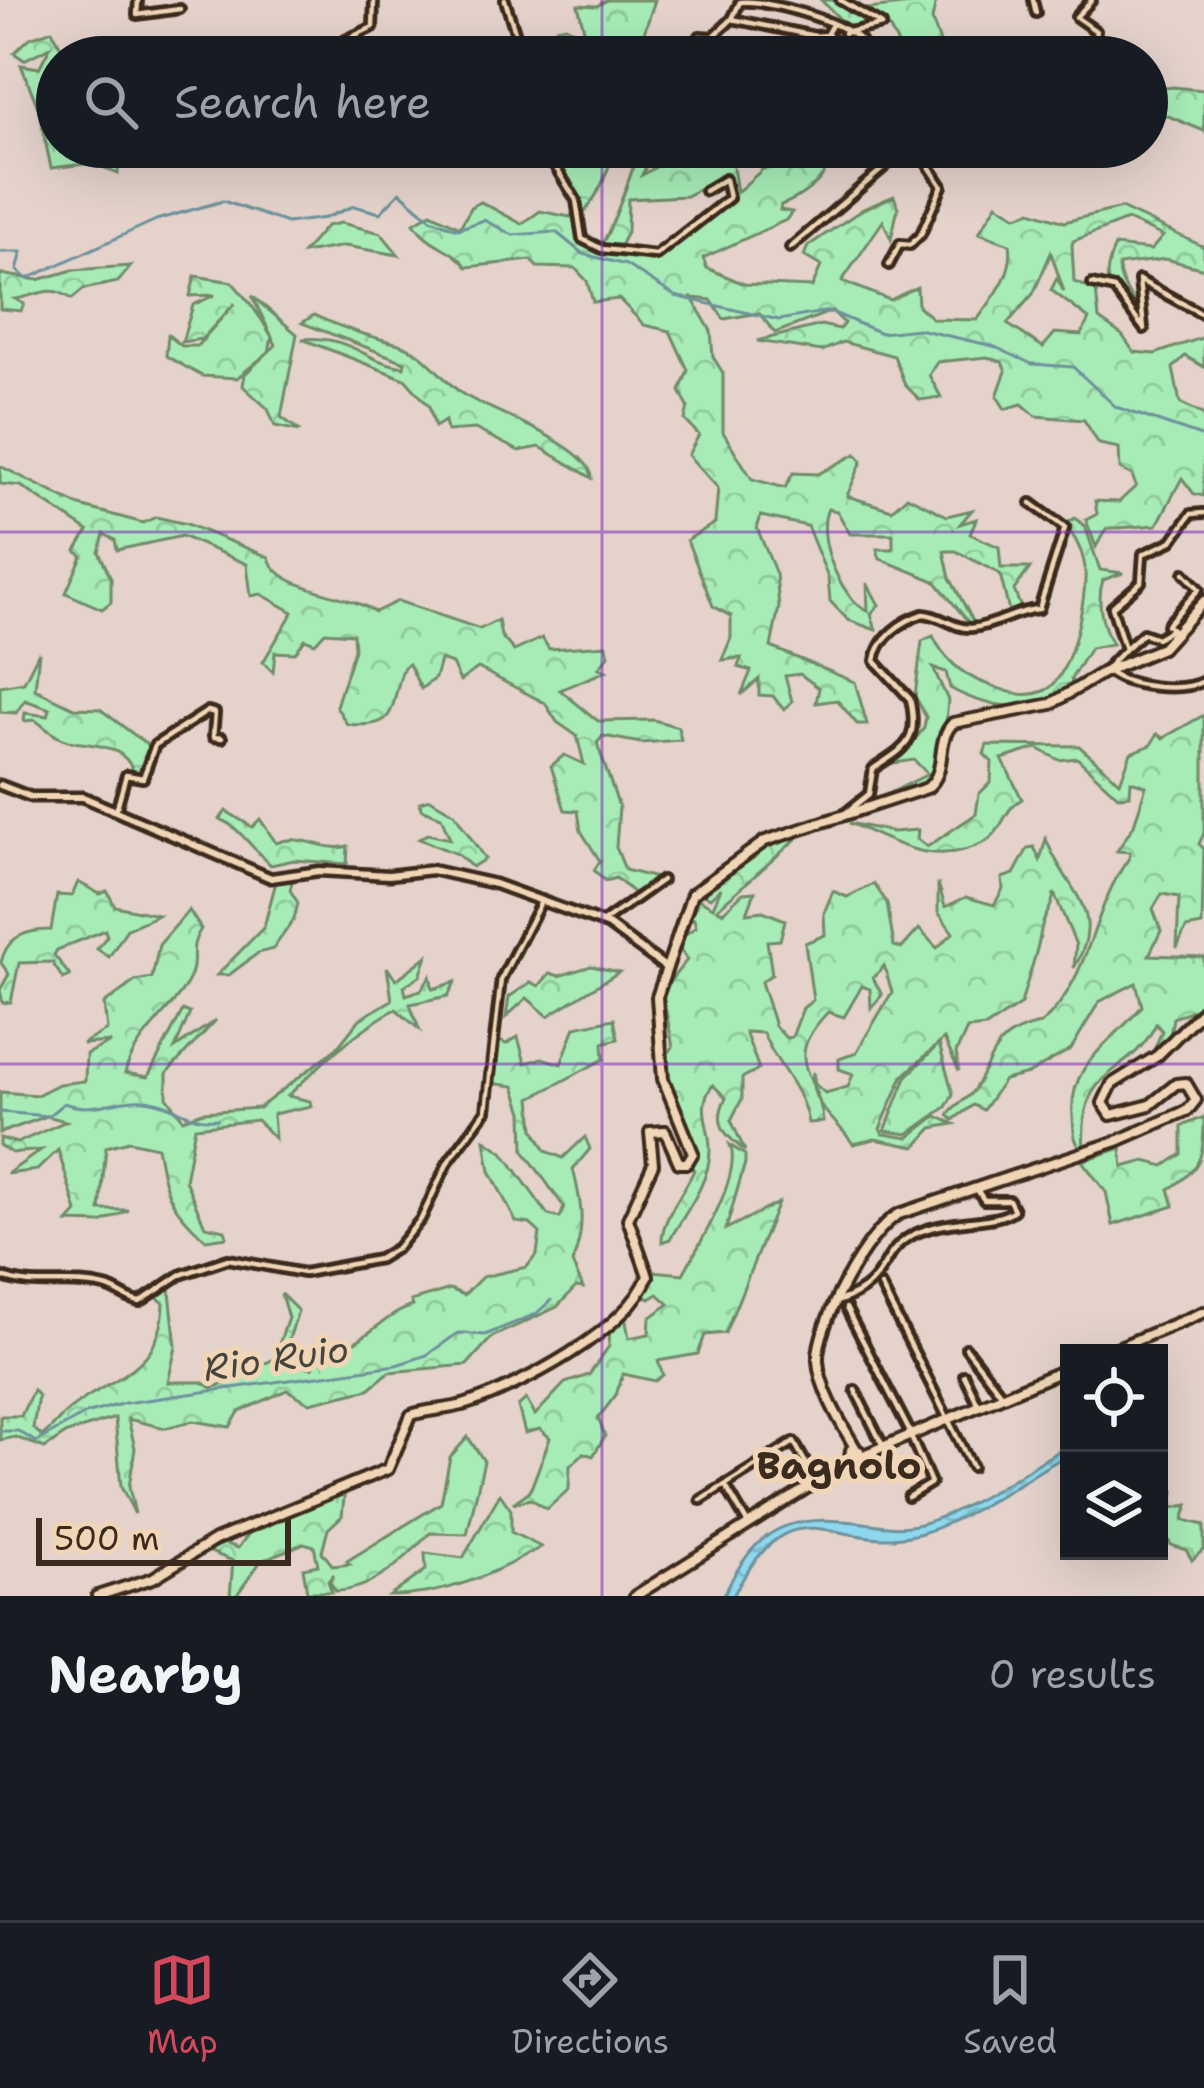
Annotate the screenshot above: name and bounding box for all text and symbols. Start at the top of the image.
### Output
search box [36,36,1168,168]
icon: search [78,69,144,135]
text: Search here [174,72,431,132]
water label: Rio Ruio [200,1324,352,1393]
map controls [1060,1344,1168,1560]
button: locate [1060,1344,1168,1452]
district label: Bagnolo [756,1439,922,1491]
button: layers [1060,1452,1168,1560]
scale bar [36,1512,291,1565]
text: 500 m [54,1516,160,1561]
text: Nearby [48,1640,243,1708]
text: 0 results [989,1648,1156,1700]
tab: Map [147,1947,218,2064]
tab: Directions [512,1947,669,2064]
tab: Saved [963,1947,1057,2064]

